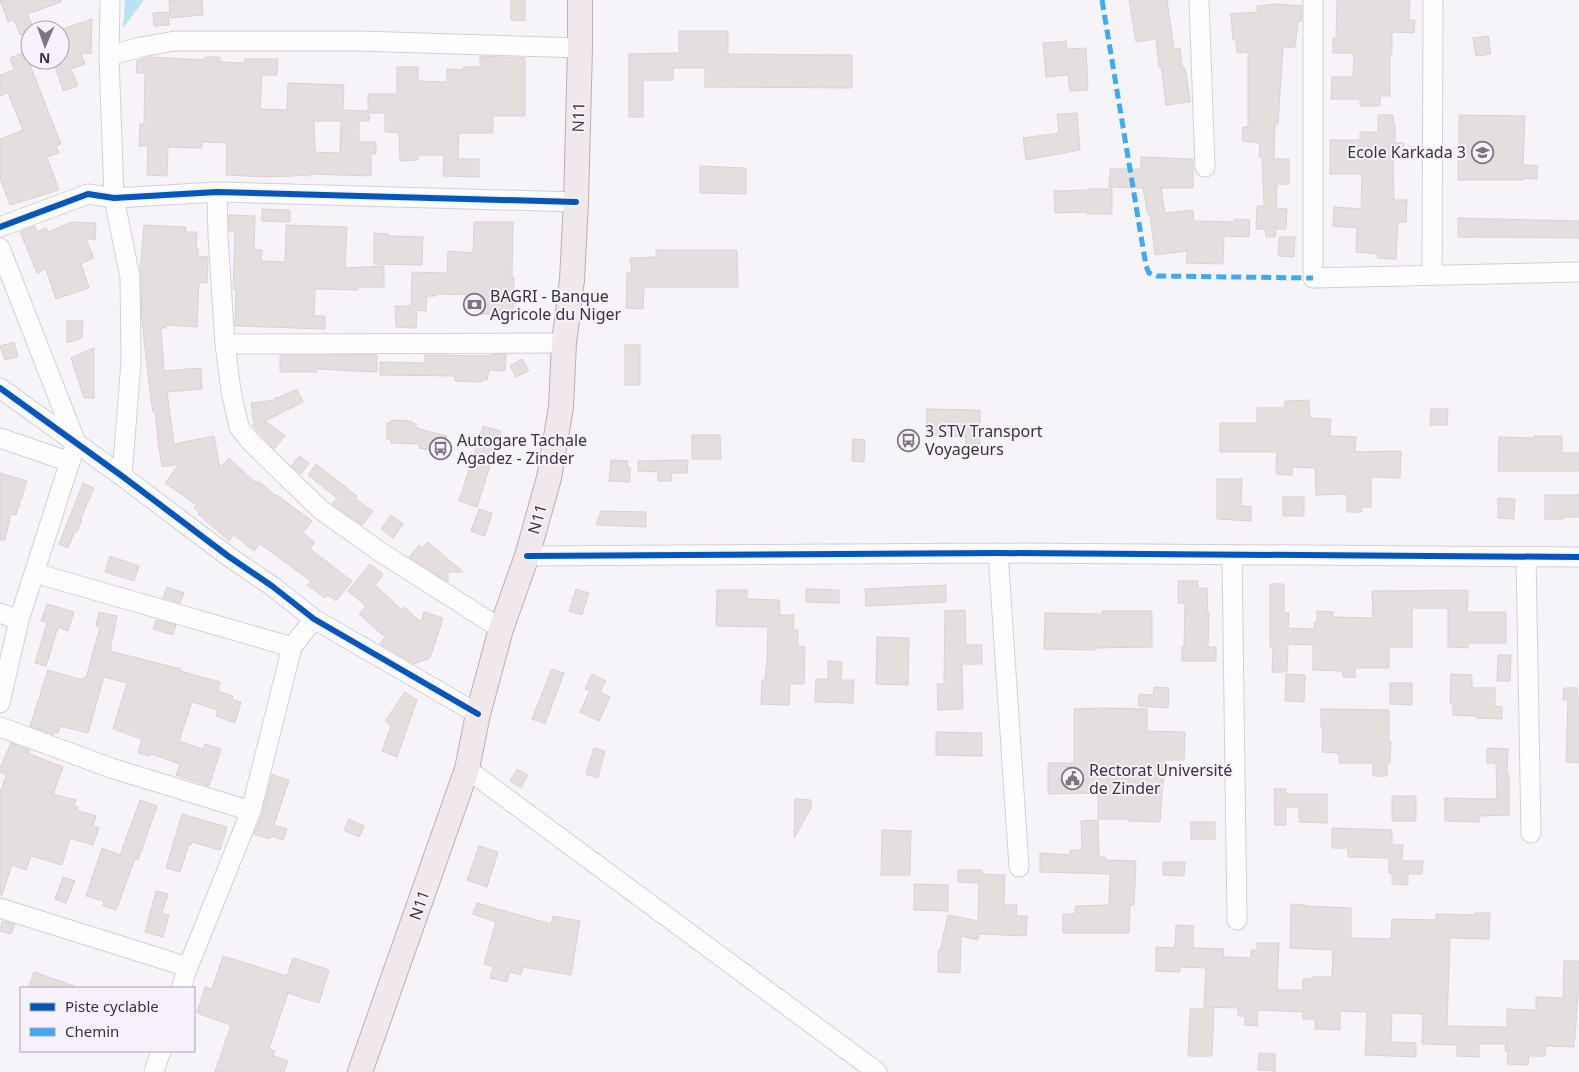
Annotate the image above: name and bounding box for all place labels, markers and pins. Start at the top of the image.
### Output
school or university icon: Ecole Karkada 3 [1470,140,1494,164]
place label: Ecole Karkada 3 [1347,141,1466,163]
place label: BAGRI - Banque Agricole du Niger [490,285,622,325]
bank icon: BAGRI - Banque Agricole du Niger [462,293,486,317]
place label: 3 STV Transport Voyageurs [925,420,1043,460]
bus stop icon: 3 STV Transport Voyageurs [897,428,921,452]
place label: Autogare Tachale Agadez - Zinder [457,429,587,469]
bus stop icon: Autogare Tachale Agadez - Zinder [429,437,453,461]
place label: Rectorat Université de Zinder [1089,759,1232,799]
public building icon: Rectorat Université de Zinder [1061,767,1085,791]

